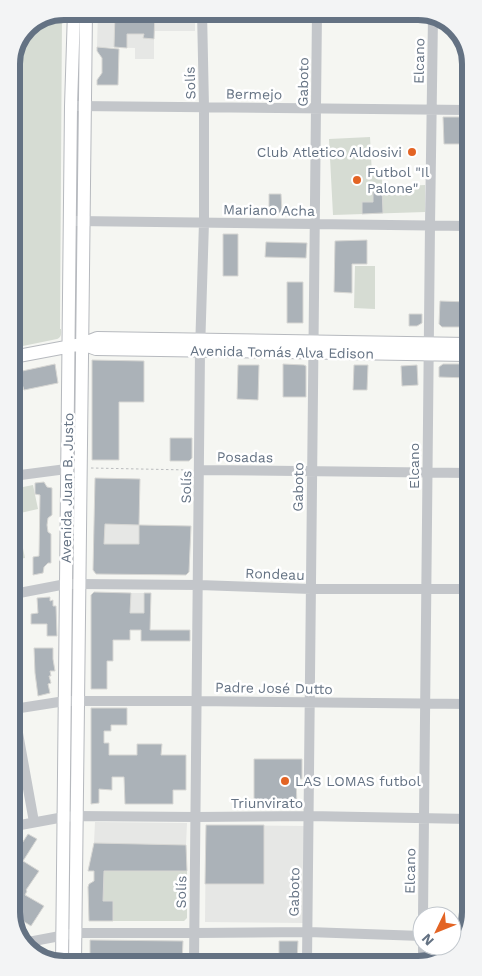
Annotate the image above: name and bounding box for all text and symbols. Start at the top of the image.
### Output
street label: Elcano [411,38,427,84]
street label: Gaboto [295,57,311,107]
street label: Solís [181,66,199,100]
street label: Bermejo [226,86,282,102]
place label: Club Atletico Aldosivi [257,144,402,160]
marker: Club Atletico Aldosivi [406,146,418,158]
place label: Futbol "Il Palone" [367,164,430,196]
marker: Futbol "Il Palone" [351,174,363,186]
street label: Mariano Acha [223,201,315,219]
street label: Avenida Tomás Alva Edison [190,342,374,362]
street label: Avenida Juan B. Justo [58,413,76,563]
street label: Elcano [406,443,422,489]
street label: Posadas [217,449,273,465]
street label: Gaboto [290,462,306,512]
street label: Solís [178,470,194,504]
street label: Rondeau [245,565,305,583]
street label: Padre José Dutto [215,679,333,697]
place label: LAS LOMAS futbol [295,773,422,789]
marker: LAS LOMAS futbol [279,775,291,787]
street label: Triunvirato [231,795,303,811]
street label: Elcano [402,848,418,894]
street label: Gaboto [286,867,302,917]
street label: Solís [173,875,189,909]
north arrow [412,906,462,956]
text: N [418,931,437,949]

